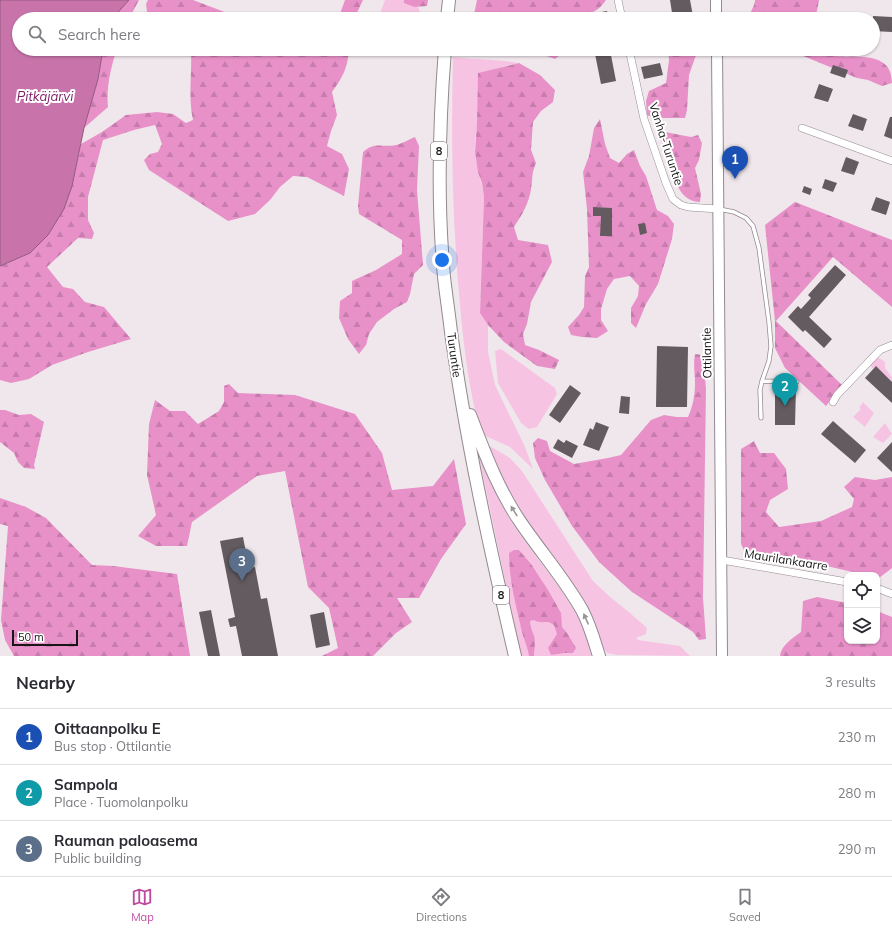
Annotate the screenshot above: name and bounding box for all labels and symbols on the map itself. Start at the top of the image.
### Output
water label: Pitkäjärvi [17,88,74,104]
street label: Vanha-Turuntie [646,101,687,187]
road number: 8 [431,142,447,160]
pin: 1 [722,146,748,179]
your location [432,250,452,270]
street label: Ottilantie [699,327,714,379]
street label: Turuntie [444,332,465,378]
pin: 2 [772,373,798,406]
one-way arrow [510,506,518,516]
street label: Maurilankaarre [743,545,829,574]
pin: 3 [229,548,255,581]
road number: 8 [493,586,509,604]
one-way arrow [583,614,589,625]
scale bar [12,628,78,647]

